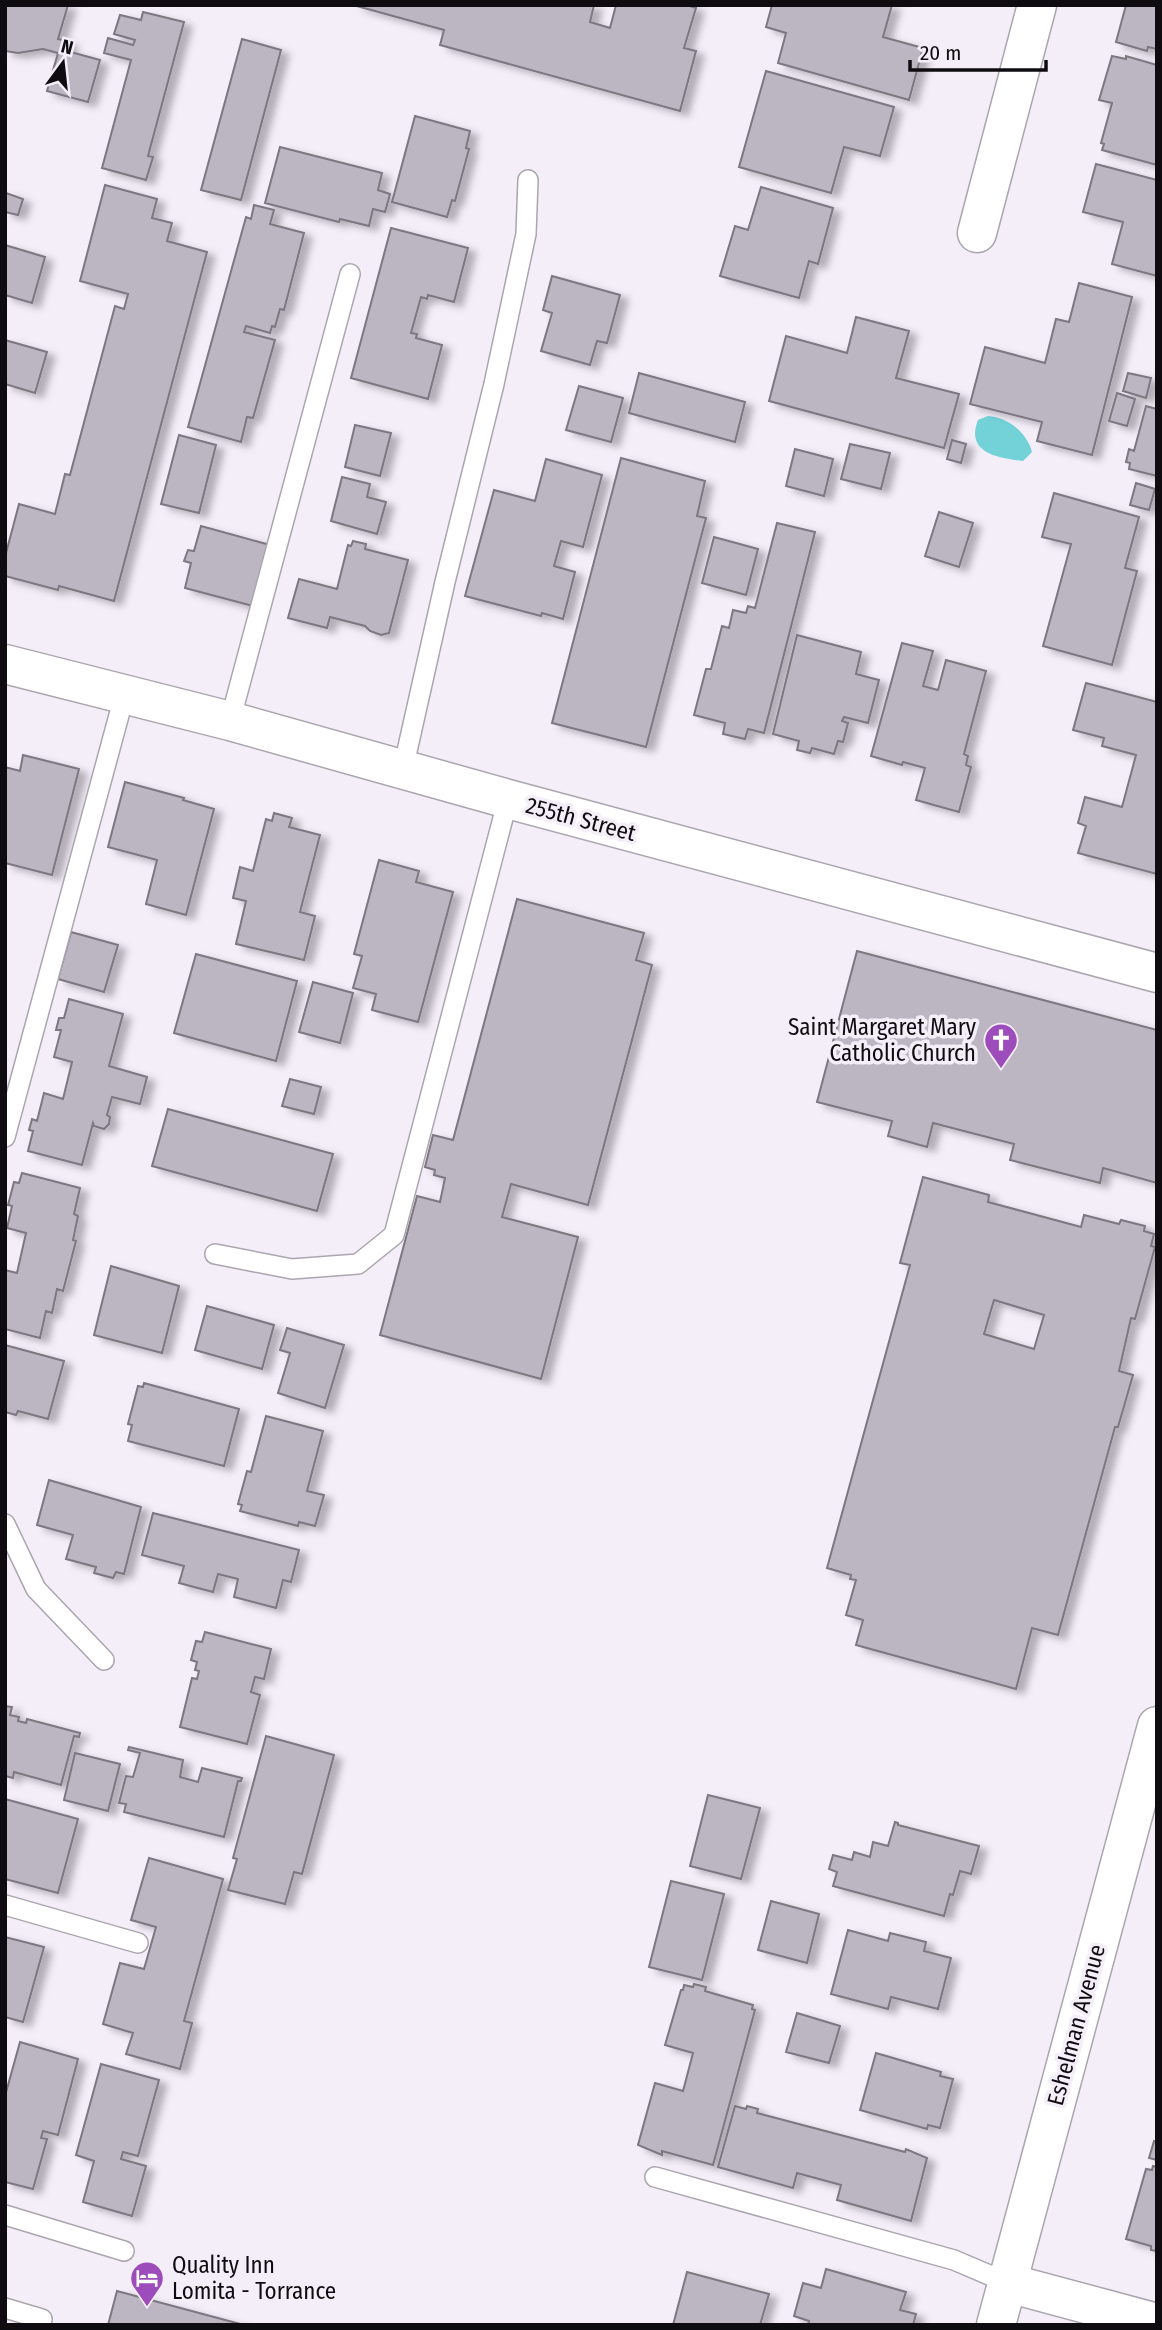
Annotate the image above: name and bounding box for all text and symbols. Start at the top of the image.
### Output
north arrow [28,28,98,98]
scale bar [910,28,1046,72]
text: N [59,34,76,60]
text: 20 m [920,40,961,66]
street label: 255th Street [523,791,639,847]
place label: Saint Margaret Mary Catholic Church [788,1013,977,1067]
church icon: Saint Margaret Mary Catholic Church [982,1021,1020,1070]
street label: Eshelman Avenue [1041,1941,1111,2109]
place label: Quality Inn Lomita - Torrance [172,2251,336,2305]
hotel icon: Quality Inn Lomita - Torrance [128,2259,166,2308]

